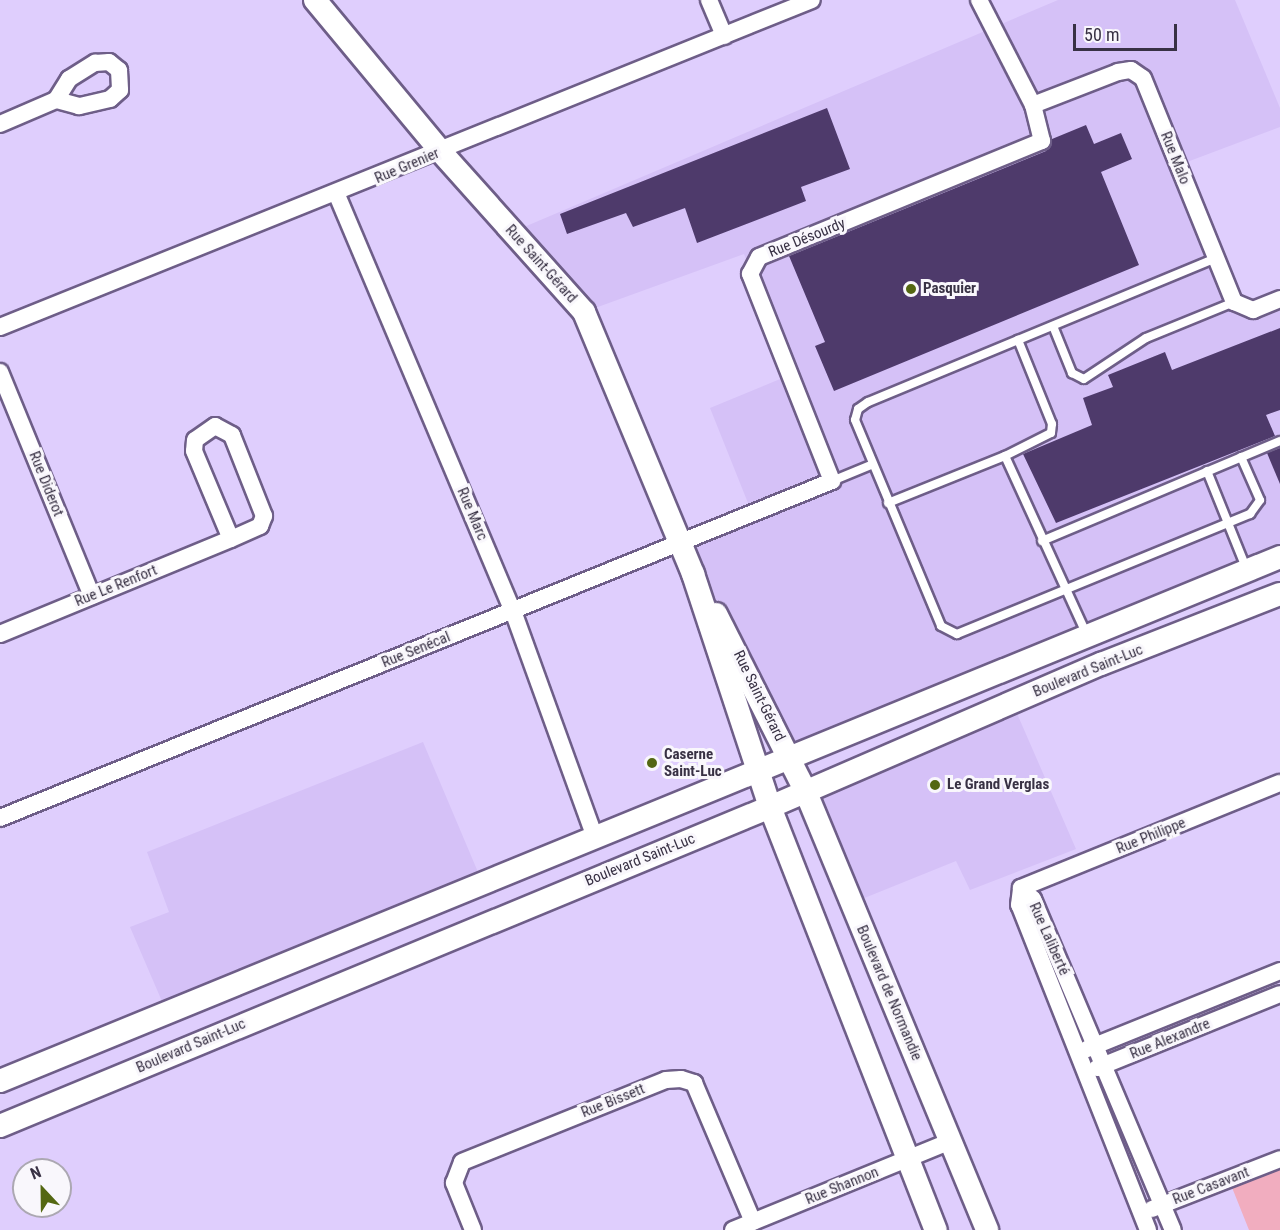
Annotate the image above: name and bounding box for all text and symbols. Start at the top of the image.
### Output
scale bar [1076,12,1180,50]
text: 50 m [1084,24,1119,45]
street label: Rue Malo [1156,129,1194,187]
street label: Rue Grenier [372,144,442,188]
street label: Rue Désourdy [766,214,848,262]
street label: Rue Saint-Gérard [501,221,581,307]
place label: Pasquier [923,280,976,298]
marker: Pasquier [904,282,918,296]
street label: Rue Diderot [25,449,67,519]
street label: Rue Marc [453,485,491,543]
street label: Rue Le Renfort [72,561,160,611]
street label: Rue Senécal [379,628,453,672]
street label: Boulevard Saint-Luc [1030,641,1146,701]
street label: Rue Saint-Gérard [729,648,789,744]
place label: Caserne Saint-Luc [664,745,722,780]
marker: Caserne Saint-Luc [645,756,659,770]
place label: Le Grand Verglas [947,776,1049,794]
marker: Le Grand Verglas [928,778,942,792]
street label: Rue Philippe [1114,814,1188,858]
street label: Boulevard Saint-Luc [582,830,698,890]
street label: Rue Laliberté [1025,900,1073,978]
street label: Boulevard de Normandie [852,923,926,1063]
street label: Boulevard Saint-Luc [134,1015,248,1077]
street label: Rue Alexandre [1127,1015,1213,1063]
street label: Rue Bissett [579,1080,647,1122]
north arrow [12,1158,72,1218]
text: N [28,1162,44,1183]
street label: Rue Shannon [803,1163,881,1209]
street label: Rue Casavant [1170,1163,1252,1209]

